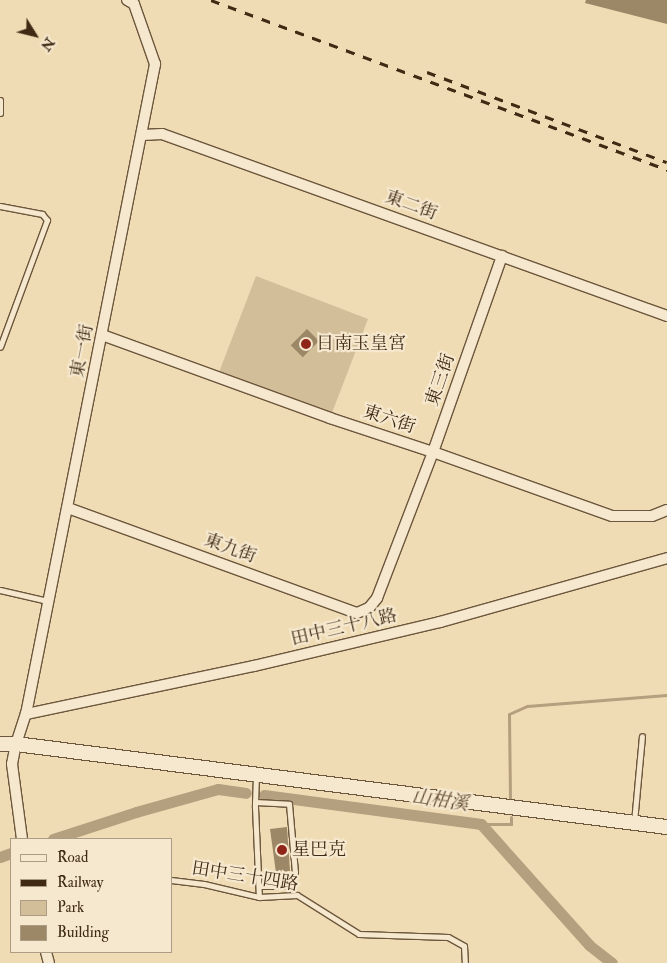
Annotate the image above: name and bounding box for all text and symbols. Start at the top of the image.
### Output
north arrow [10,10,60,60]
text: N [37,34,58,54]
street label: 東二街 [382,187,440,225]
street label: 東一街 [67,322,99,380]
place label: 日南玉皇宮 [316,333,406,355]
marker: 日南玉皇宮 [300,338,312,350]
street label: 東三街 [422,351,460,409]
street label: 東六街 [360,401,418,439]
street label: 東九街 [201,530,259,568]
street label: 田中三十八路 [289,605,399,651]
water label: 山柑溪 [410,786,470,816]
legend [10,838,172,953]
place label: 星巴克 [292,839,346,861]
marker: 星巴克 [276,844,288,856]
text: Road [57,848,88,867]
street label: 田中三十四路 [190,858,300,896]
text: Railway [57,873,103,892]
text: Park [57,898,84,917]
text: Building [57,923,109,942]

